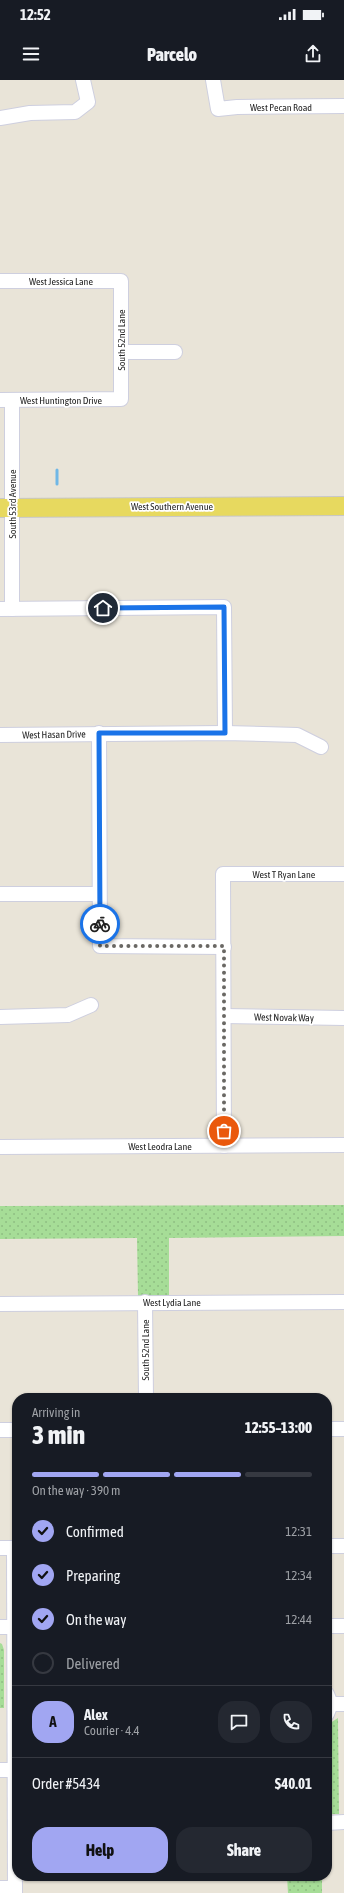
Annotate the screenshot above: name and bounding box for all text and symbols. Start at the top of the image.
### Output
text: 12:52 [20,6,51,23]
icon: menu [20,43,42,65]
icon: share [302,43,324,65]
text: Parcelo [147,44,197,65]
street label: West Pecan Road [250,102,312,113]
street label: West Jessica Lane [29,276,93,287]
street label: South 52nd Lane [116,309,127,371]
street label: West Huntington Drive [20,395,103,406]
street label: South 53rd Avenue [7,469,18,538]
street label: West Southern Avenue [131,501,214,512]
pin [86,591,120,625]
icon: home [92,597,114,619]
street label: West Hasan Drive [22,728,86,741]
street label: West T Ryan Lane [253,869,316,880]
courier [80,904,120,944]
icon: bike [89,913,111,935]
street label: West Novak Way [254,1011,314,1024]
pin [207,1114,241,1148]
icon: bag [213,1120,235,1142]
street label: West Leodra Lane [128,1141,192,1152]
street label: West Lydia Lane [143,1297,201,1308]
street label: South 52nd Lane [140,1319,151,1381]
text: Arriving in [32,1405,80,1420]
text: 12:55–13:00 [245,1419,312,1436]
text: 3 min [32,1420,85,1450]
text: On the way · 390 m [32,1483,120,1498]
icon: check [32,1520,54,1542]
text: Confirmed [66,1523,124,1540]
text: 12:31 [285,1524,312,1539]
icon: check [32,1564,54,1586]
text: Preparing [66,1567,120,1584]
text: 12:34 [285,1568,312,1583]
icon: check [32,1608,54,1630]
text: On the way [66,1611,127,1628]
text: 12:44 [285,1612,312,1627]
text: Delivered [66,1655,120,1672]
button: chat [218,1701,260,1743]
button: phone [270,1701,312,1743]
text: Alex [84,1706,108,1723]
text: A [49,1713,57,1730]
text: Courier · 4.4 [84,1723,140,1738]
text: Order #5434 [32,1775,100,1792]
text: $40.01 [275,1775,312,1792]
button: Help [32,1827,168,1873]
button: Share [176,1827,312,1873]

